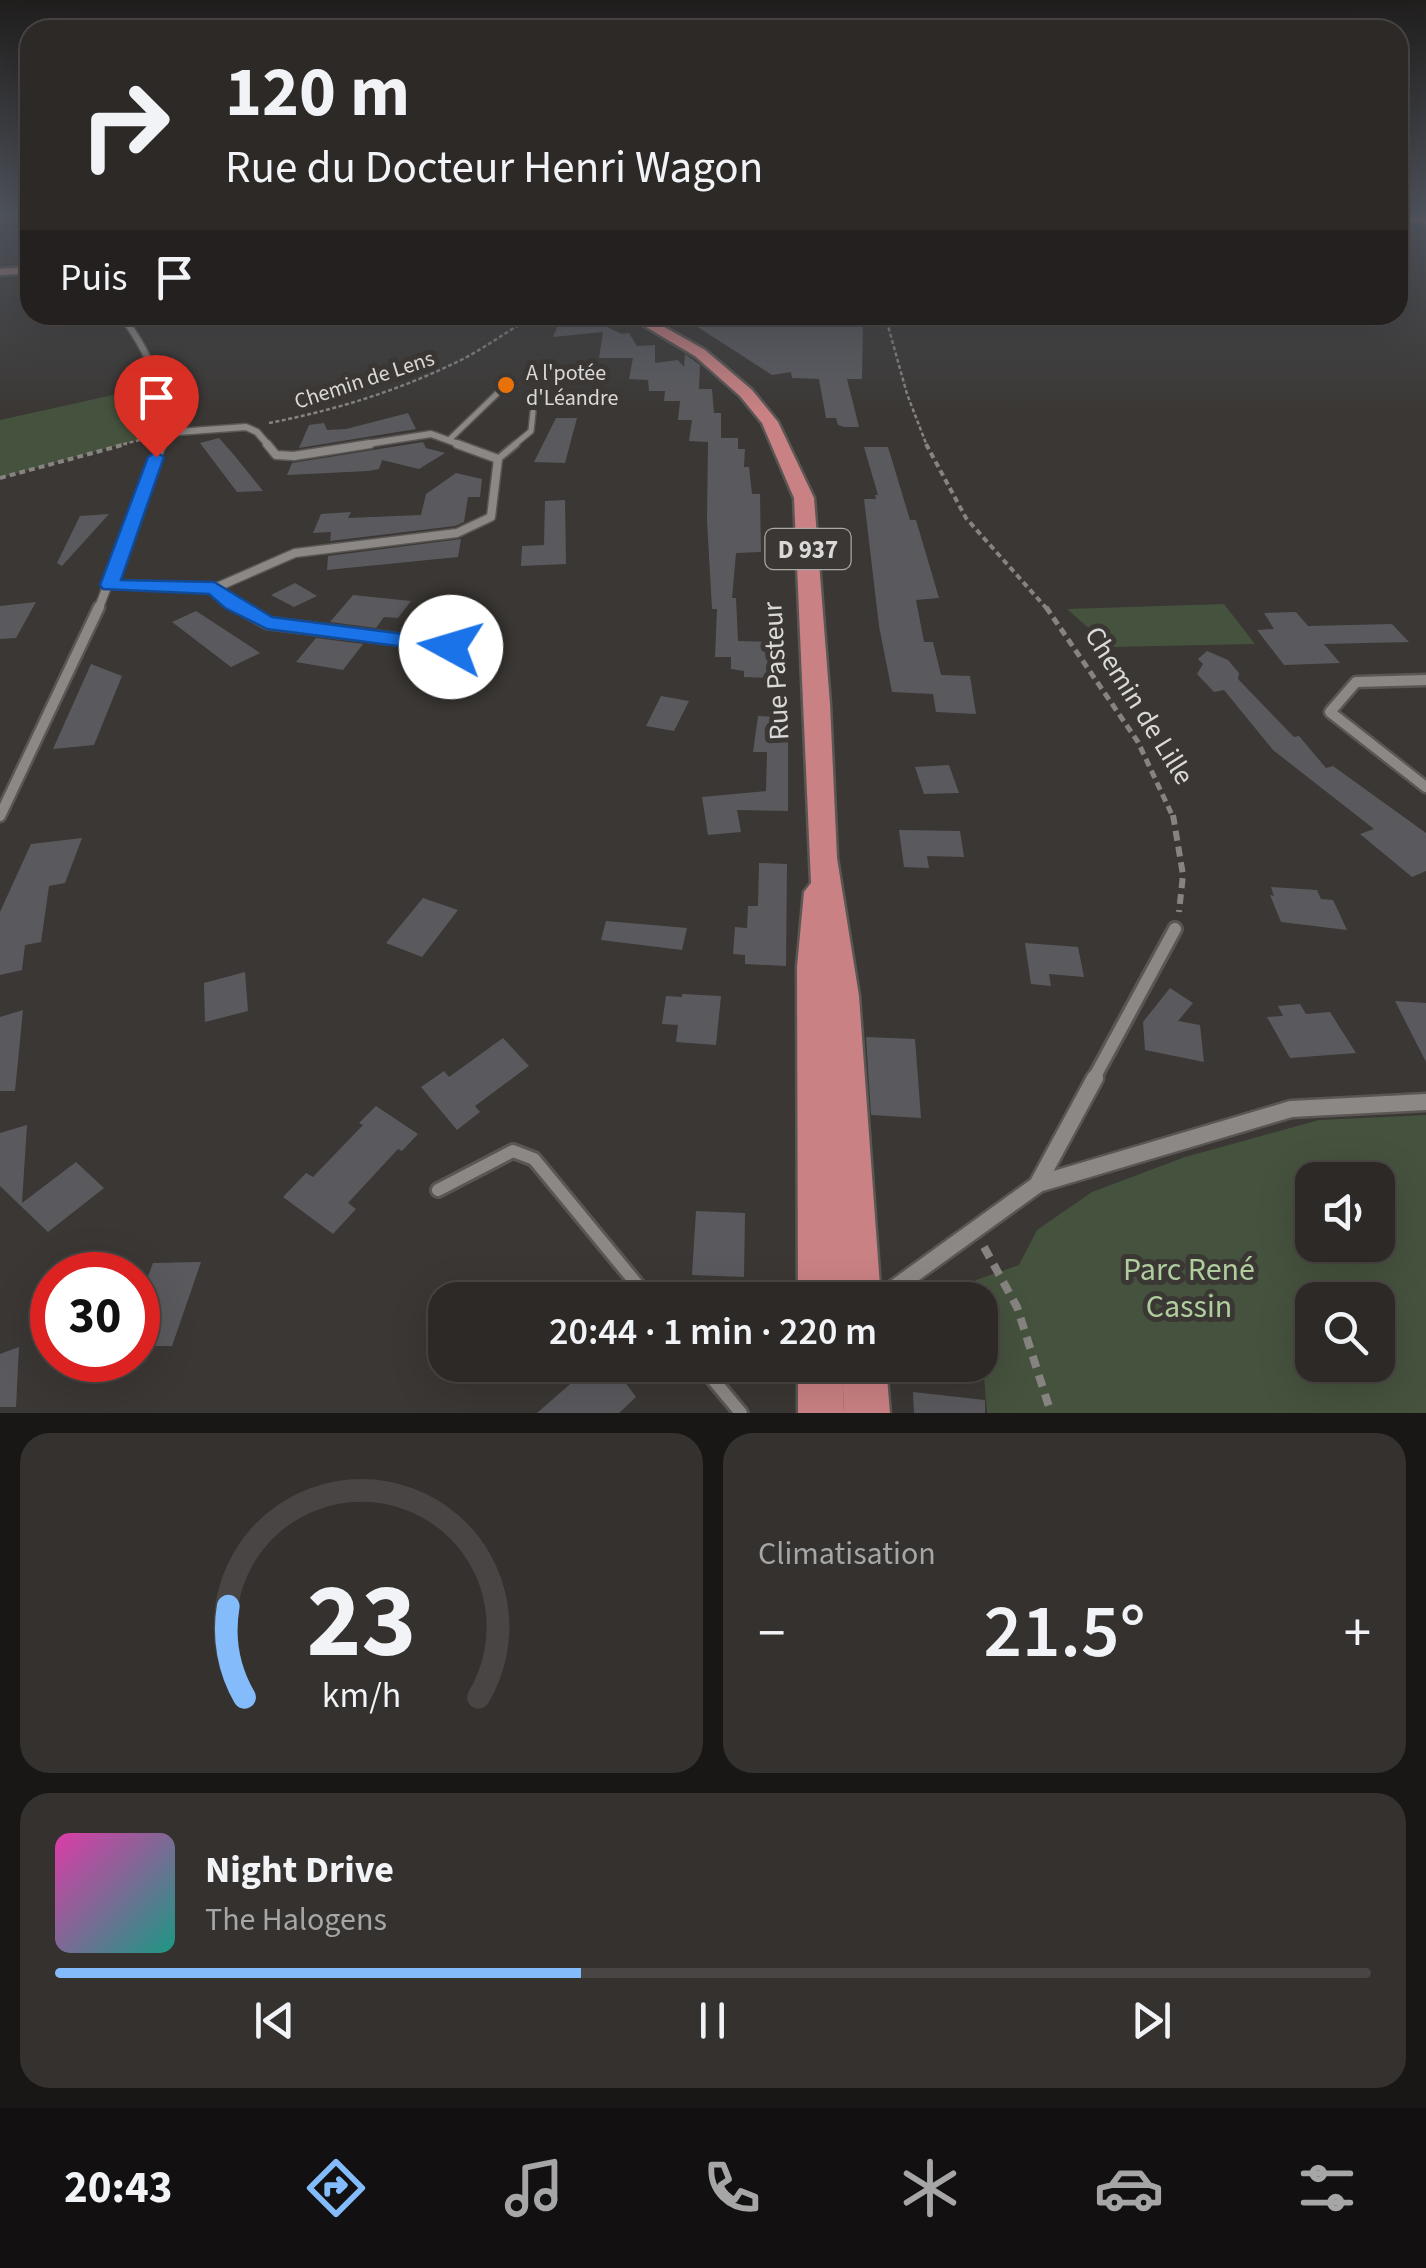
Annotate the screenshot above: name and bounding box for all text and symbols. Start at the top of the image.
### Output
text: 120 m [225,43,410,143]
icon: right [60,60,190,190]
text: Rue du Docteur Henri Wagon [225,136,763,200]
icon: arrive [147,250,202,305]
text: Puis [60,251,127,305]
street label: Chemin de Lens [290,342,439,418]
pin [114,355,199,458]
place label: A l'potée d'Léandre [526,357,618,414]
icon: arrive [129,370,184,425]
marker: A l'potée d'Léandre [495,374,517,396]
road number: D 937 [766,529,850,569]
position arrow [399,595,503,699]
street label: Rue Pasteur [752,600,800,741]
street label: Chemin de Lille [1075,619,1204,792]
map controls [1295,1162,1395,1382]
button: sound [1295,1162,1395,1262]
park label: Parc René Cassin [1123,1247,1255,1330]
speed limit sign: 30 [30,1252,160,1382]
button: search [1295,1282,1395,1382]
text: 20:44 · 1 min · 220 m [549,1305,877,1359]
text: Climatisation [758,1531,936,1577]
text: 23 [307,1549,416,1697]
text: 21.5° [983,1579,1146,1686]
text: − [758,1595,785,1673]
text: + [1344,1595,1371,1673]
text: km/h [322,1670,401,1721]
text: Night Drive [205,1843,394,1897]
text: The Halogens [205,1897,387,1943]
icon: previous [247,1993,302,2048]
icon: pause [685,1993,740,2048]
icon: next [1124,1993,1179,2048]
icon: directions [301,2153,371,2223]
icon: music [499,2153,569,2223]
icon: phone [697,2153,767,2223]
icon: climate [895,2153,965,2223]
icon: car [1094,2153,1164,2223]
icon: filters [1292,2153,1362,2223]
text: 20:43 [64,2156,173,2220]

